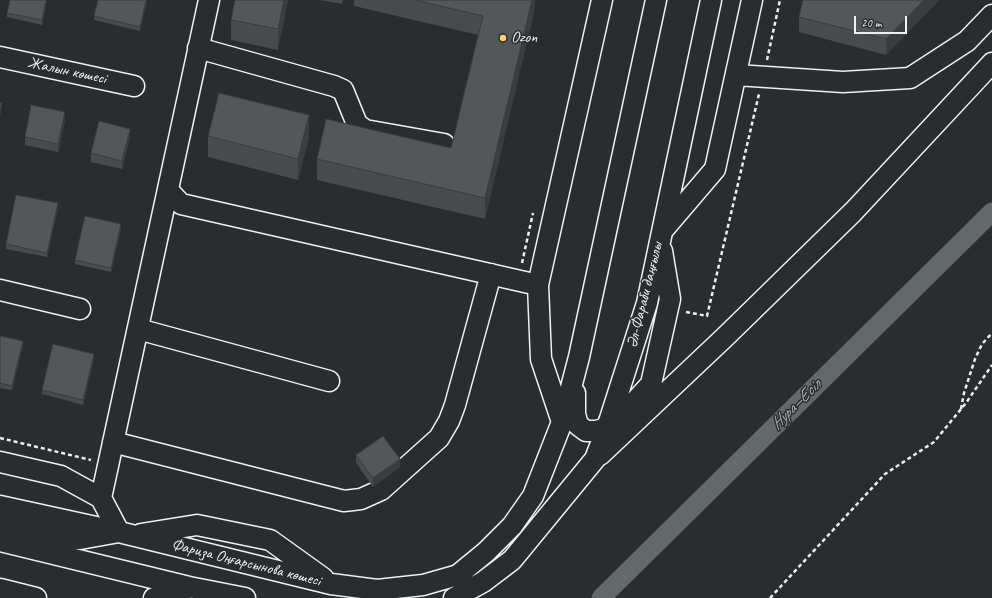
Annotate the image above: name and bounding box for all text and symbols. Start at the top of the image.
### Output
scale bar [856,8,909,34]
text: 20 m [861,15,881,31]
place label: Ozon [511,28,537,48]
marker: Ozon [498,33,508,43]
street label: Жалын көшесі [26,53,108,89]
street label: Әл-Фараби даңғылы [623,240,667,350]
water label: Нура—Есіл [767,376,825,434]
street label: Фариза Оңғарсынова көшесі [169,535,323,591]

